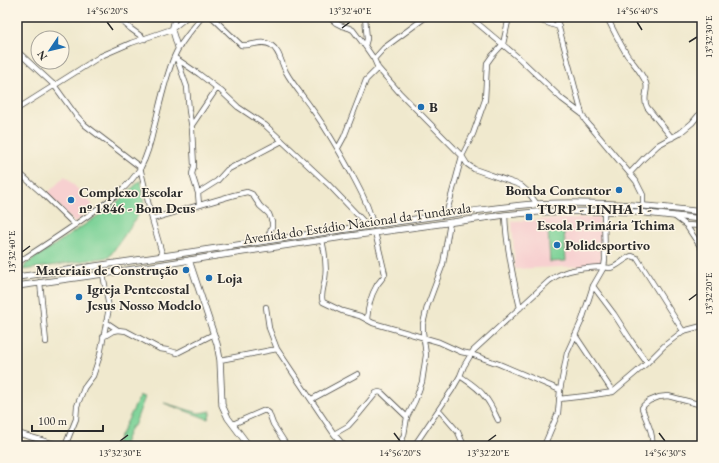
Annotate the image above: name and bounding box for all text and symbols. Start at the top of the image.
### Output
text: 14°56'20"S [86,4,128,17]
text: 13°32'40"E [329,4,372,17]
text: 14°56'40"S [616,4,658,17]
text: 13°32'30"E [702,15,715,58]
north arrow [30,30,70,70]
text: N [33,48,50,63]
place label: B [429,98,438,116]
marker: B [416,102,426,112]
place label: Bomba Contentor [506,181,611,199]
place label: Complexo Escolar nº 1846 - Bom Deus [79,183,195,217]
marker: Bomba Contentor [614,185,624,195]
marker: Complexo Escolar nº 1846 - Bom Deus [66,195,76,205]
street label: Avenida do Estádio Nacional da Tundavala [241,198,473,248]
place label: TURP - LINHA 1 - Escola Primária Tchima [537,200,676,234]
marker: TURP - LINHA 1 - Escola Primária Tchima [524,212,534,222]
text: 13°32'40"E [5,230,18,273]
place label: Polidesportivo [565,236,650,254]
marker: Polidesportivo [552,240,562,250]
place label: Materiais de Construção [36,261,178,279]
marker: Materiais de Construção [181,265,191,275]
place label: Loja [217,269,243,287]
text: 13°32'20"E [702,272,715,315]
marker: Loja [204,273,214,283]
place label: Igreja Pentecostal Jesus Nosso Modelo [85,280,201,314]
marker: Igreja Pentecostal Jesus Nosso Modelo [74,292,84,302]
scale bar [32,407,103,433]
text: 100 m [38,413,68,429]
text: 13°32'30"E [99,446,142,459]
text: 14°56'20"S [379,446,421,459]
text: 13°32'20"E [467,446,510,459]
text: 14°56'30"S [644,446,686,459]

